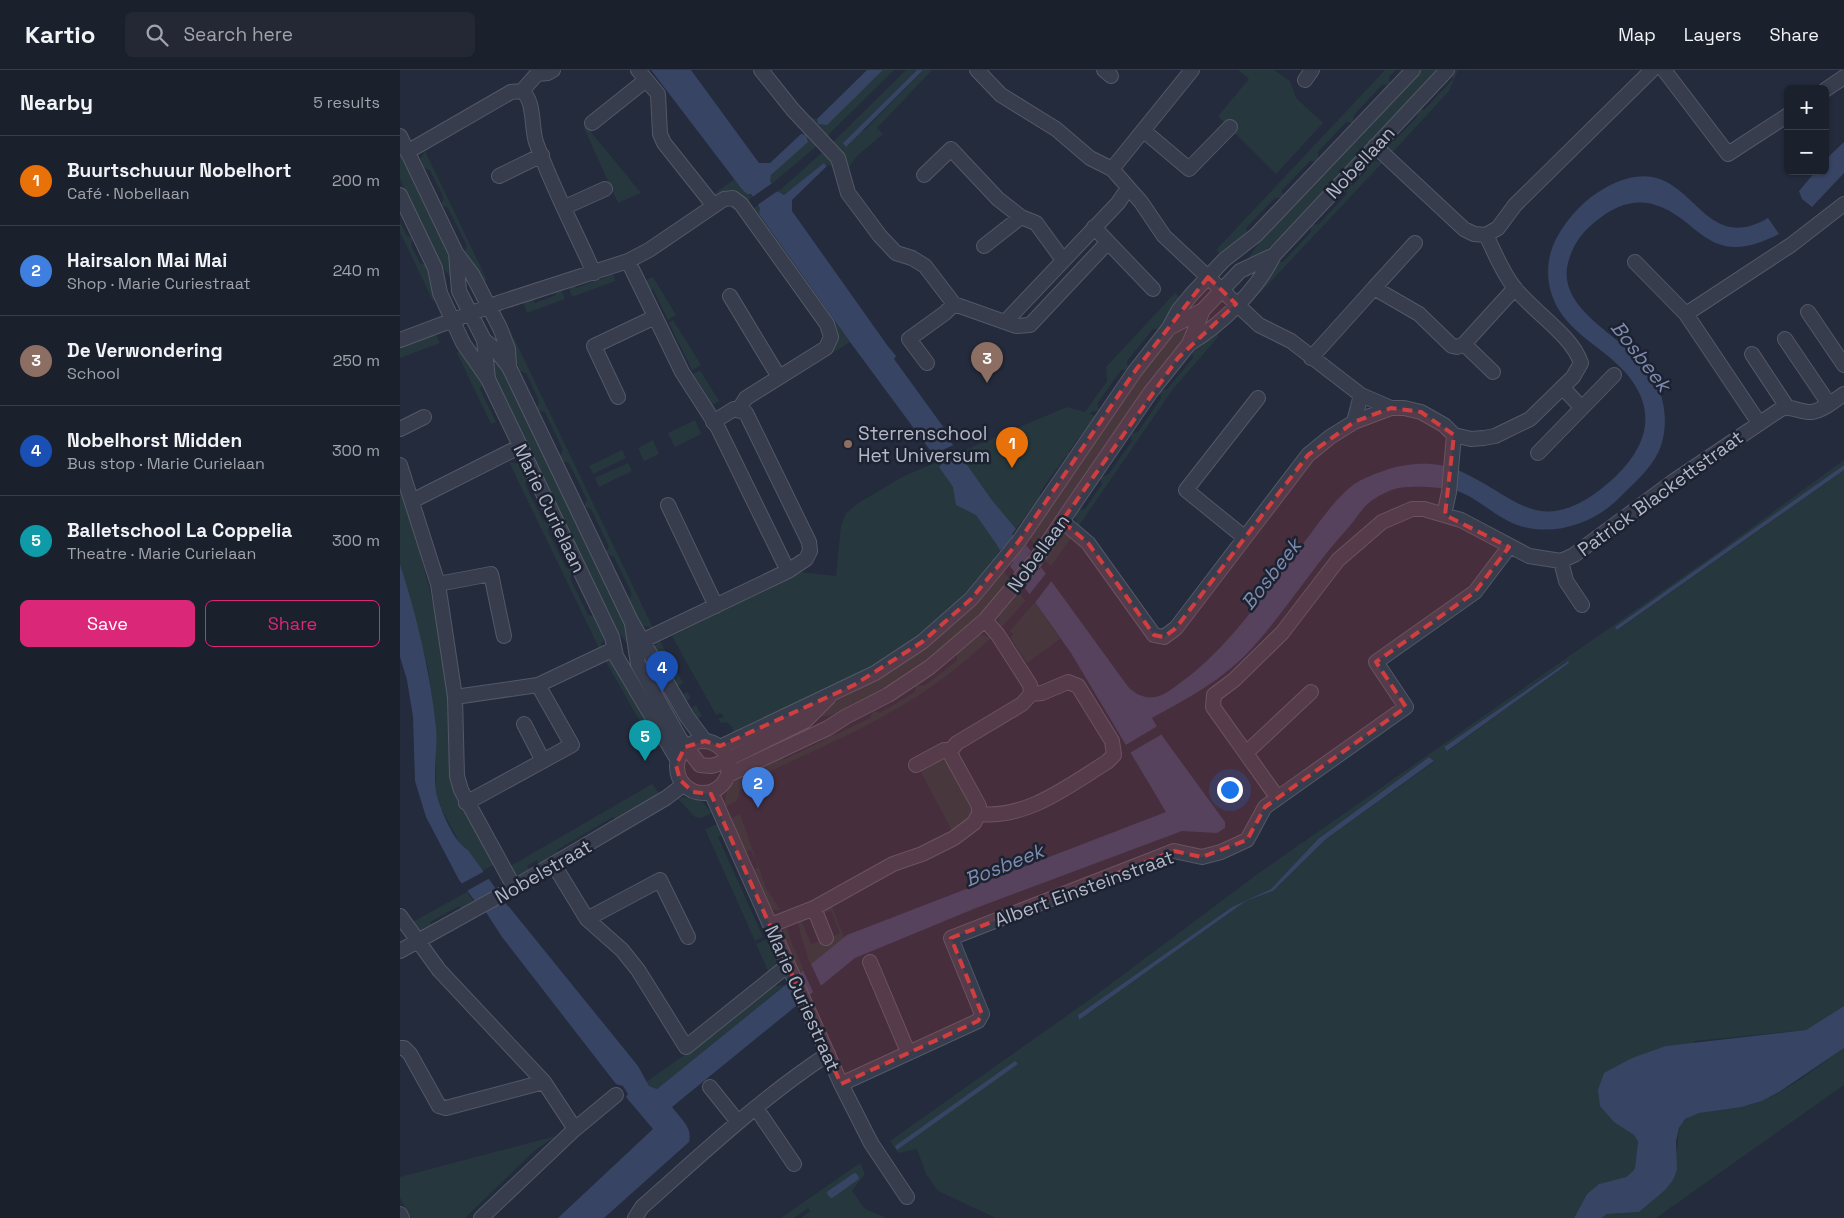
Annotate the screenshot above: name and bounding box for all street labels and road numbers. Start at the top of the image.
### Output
street label: Nobellaan [1320,121,1400,204]
street label: Patrick Blackettstraat [1572,425,1748,562]
street label: Marie Curielaan [508,440,592,577]
street label: Nobellaan [1002,509,1075,597]
street label: Nobelstraat [490,834,596,909]
street label: Albert Einsteinstraat [991,844,1177,933]
street label: Marie Curiestraat [759,921,846,1075]

